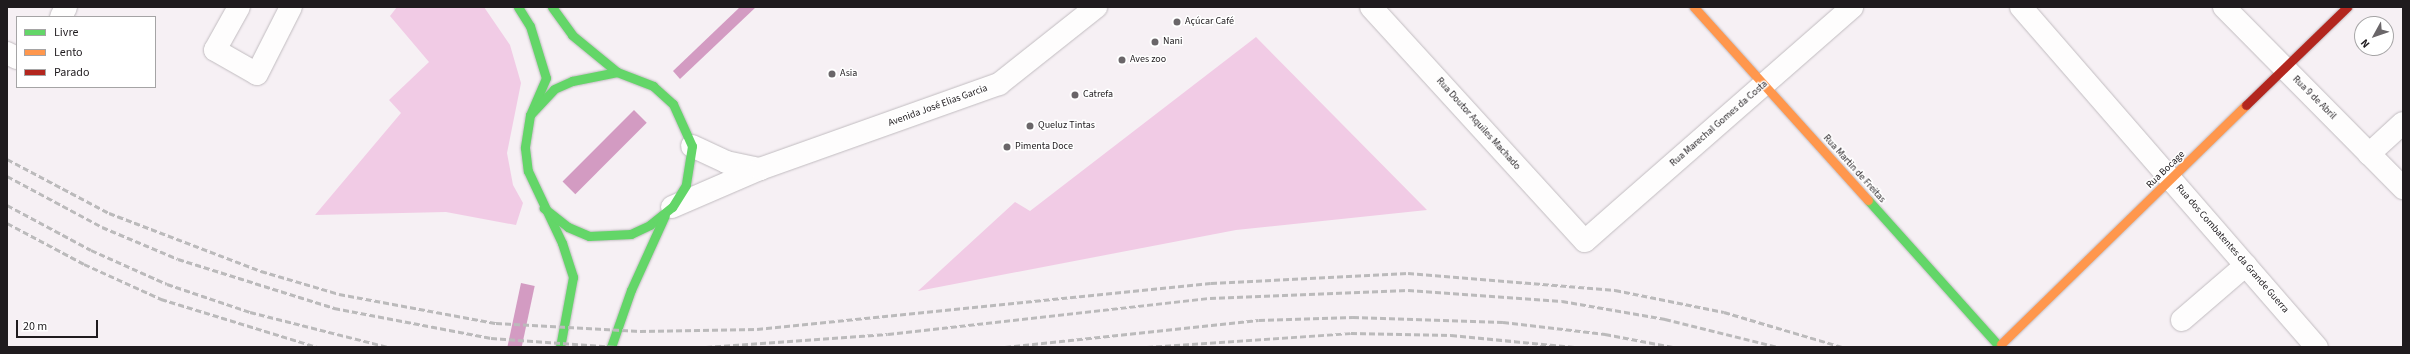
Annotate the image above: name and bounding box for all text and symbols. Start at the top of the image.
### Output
legend [16,16,156,88]
place label: Açúcar Café [1185,16,1234,28]
north arrow [2354,16,2394,56]
marker: Açúcar Café [1172,17,1182,27]
text: Livre [54,24,78,41]
place label: Nani [1163,36,1182,48]
text: N [2357,36,2373,51]
marker: Nani [1150,37,1160,47]
text: Lento [54,44,83,61]
place label: Aves zoo [1130,54,1166,66]
marker: Aves zoo [1117,55,1127,65]
text: Parado [54,64,89,81]
place label: Asia [840,68,857,80]
marker: Asia [827,69,837,79]
street label: Rua 9 de Abril [2290,74,2338,122]
street label: Rua Doutor Aquiles Machado [1433,75,1523,173]
street label: Rua Marechal Gomes da Costa [1668,78,1770,170]
street label: Avenida José Elias Garcia [887,82,989,130]
place label: Catrefa [1083,89,1113,101]
marker: Catrefa [1070,90,1080,100]
place label: Queluz Tintas [1038,120,1095,132]
marker: Queluz Tintas [1025,121,1035,131]
street label: Rua Martin de Freitas [1820,132,1888,206]
place label: Pimenta Doce [1015,141,1073,153]
marker: Pimenta Doce [1002,142,1012,152]
street label: Rua Bocage [2144,149,2188,191]
street label: Rua dos Combatentes da Grande Guerra [2173,182,2291,316]
scale bar [18,312,100,338]
text: 20 m [23,318,47,335]

